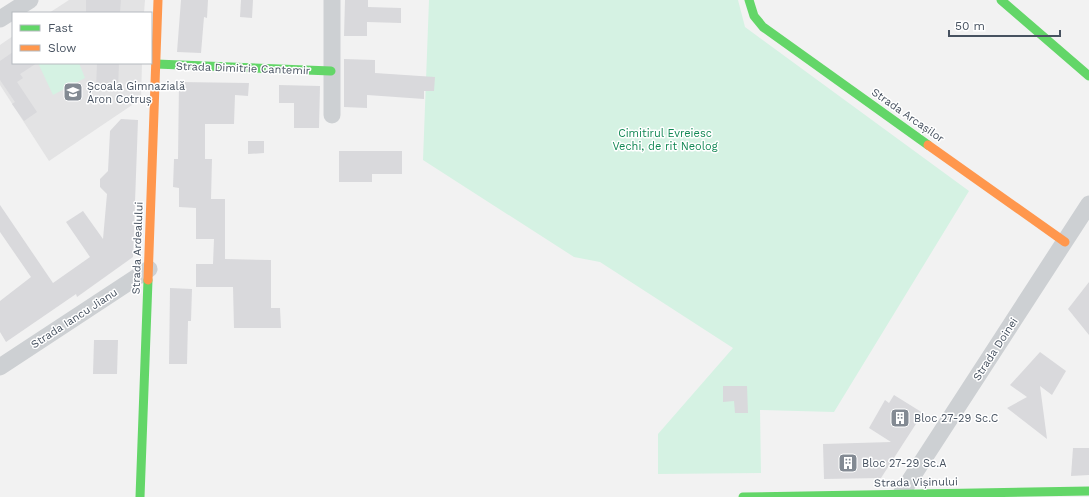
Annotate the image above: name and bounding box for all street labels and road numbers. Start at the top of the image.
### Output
street label: Strada Dimitrie Cantemir [176,60,311,77]
street label: Strada Arcașilor [869,86,947,146]
street label: Strada Ardealului [129,201,146,295]
street label: Strada Iancu Jianu [29,286,120,351]
street label: Strada Doinei [970,315,1021,383]
street label: Strada Vișinului [874,475,958,490]

